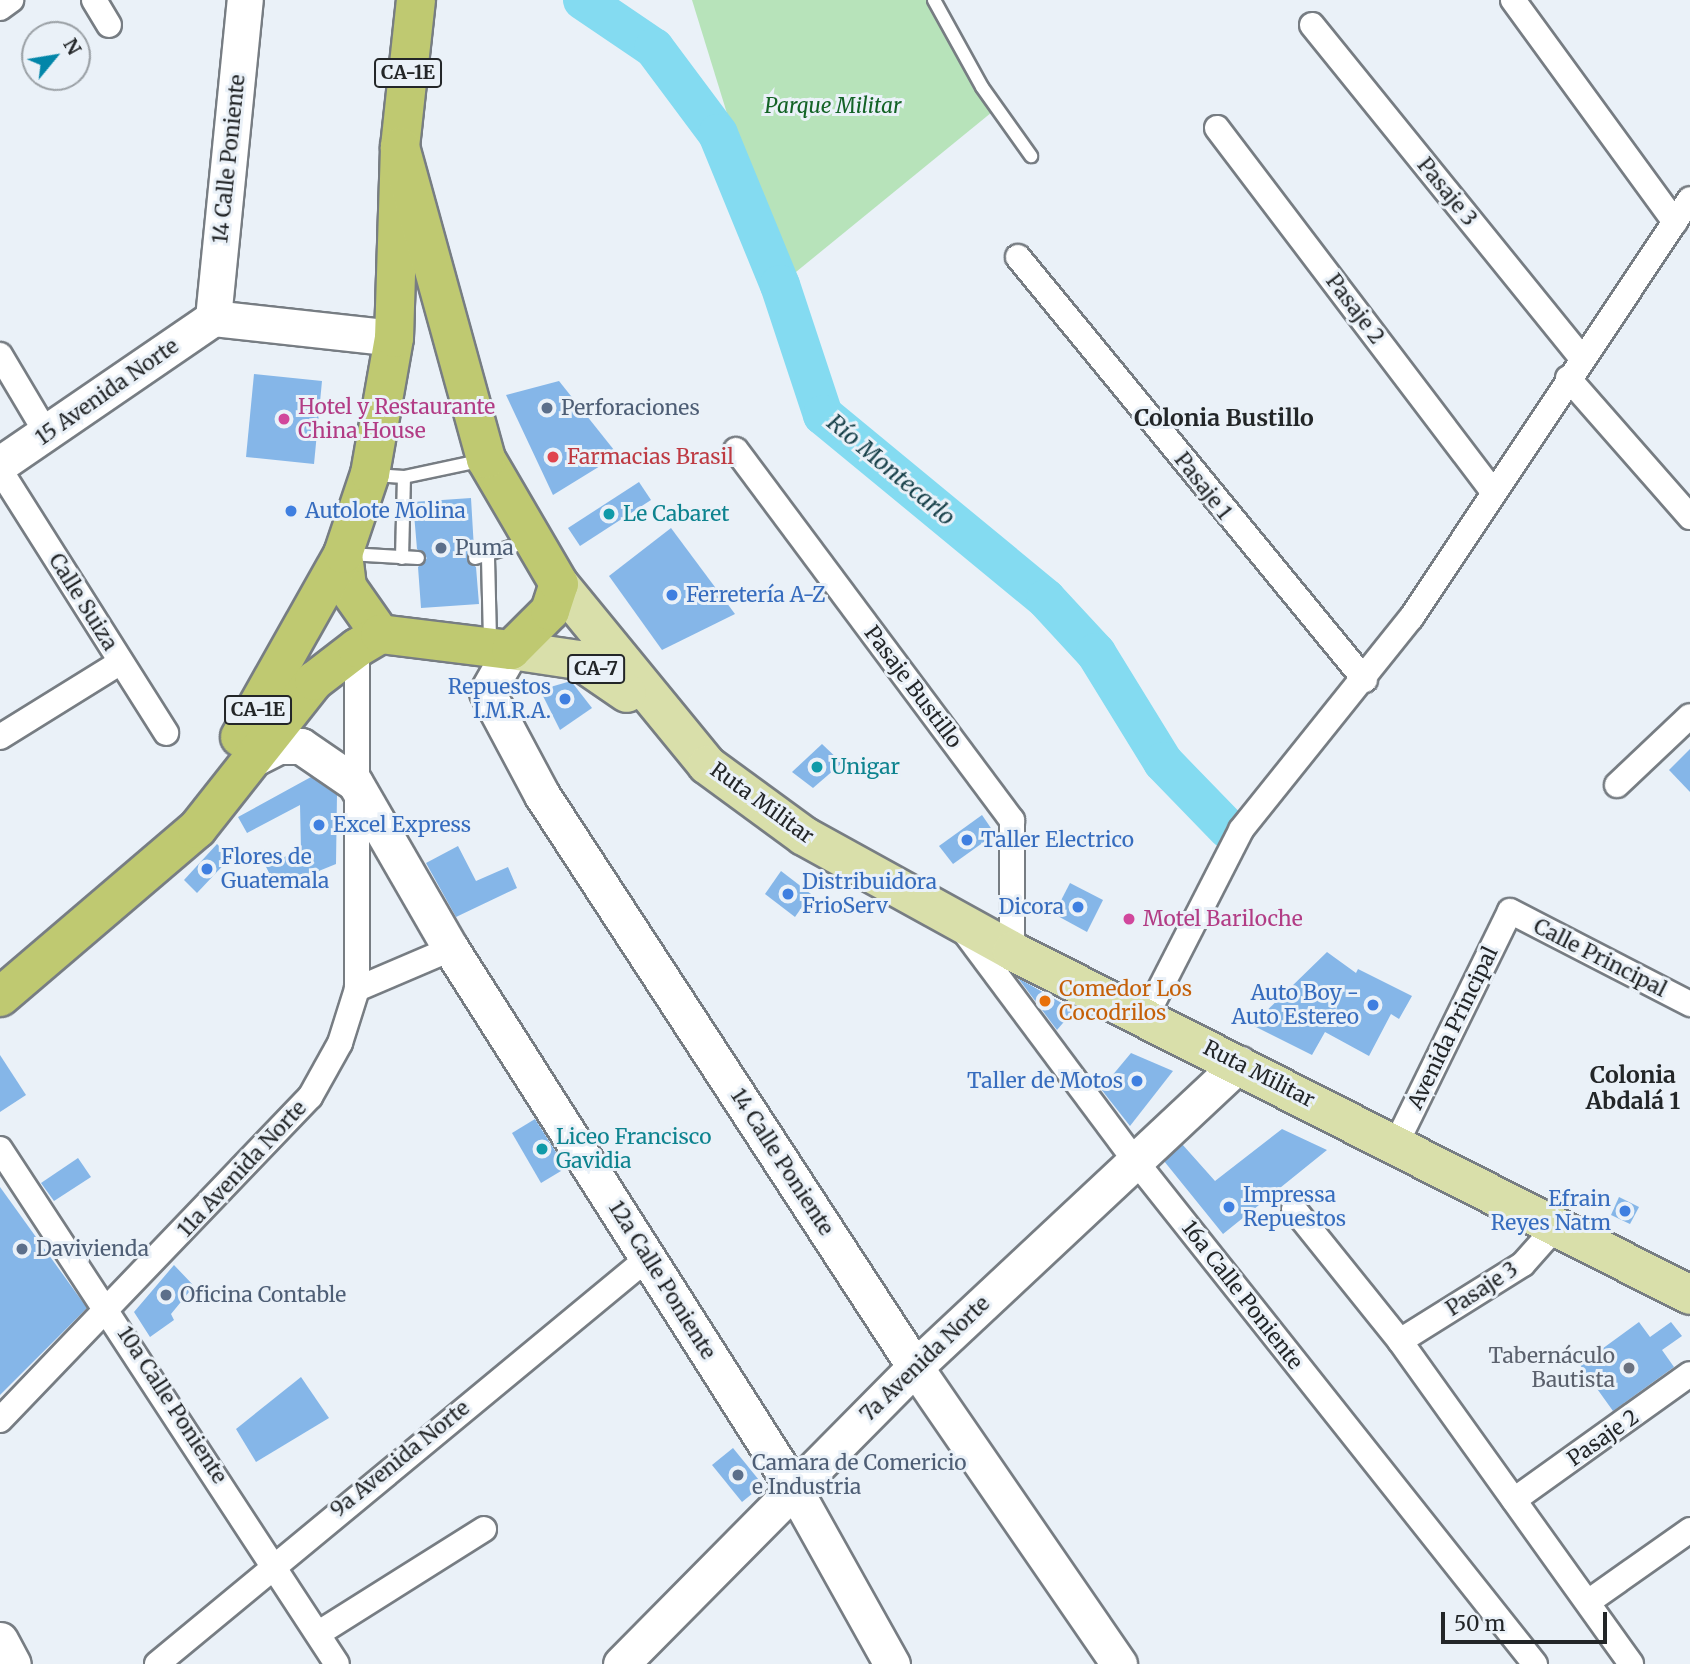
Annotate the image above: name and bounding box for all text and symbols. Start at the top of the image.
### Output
north arrow [21,21,91,91]
text: N [58,34,87,59]
road number: CA-1E [373,58,443,88]
street label: 14 Calle Poniente [208,73,250,245]
park label: Parque Militar [765,93,901,119]
street label: Pasaje 3 [1412,153,1482,231]
street label: Pasaje 2 [1321,269,1389,349]
street label: 15 Avenida Norte [31,333,183,451]
place label: Hotel y Restaurante China House [298,394,495,444]
place label: Perforaciones [561,395,700,421]
marker: Perforaciones [539,400,555,416]
district label: Colonia Bustillo [1134,404,1314,432]
water label: Río Montecarlo [822,409,960,531]
marker: Hotel y Restaurante China House [276,411,292,427]
place label: Farmacias Brasil [567,444,734,470]
street label: Pasaje 1 [1169,447,1237,525]
marker: Farmacias Brasil [545,449,561,465]
place label: Autolote Molina [305,498,466,524]
place label: Le Cabaret [623,501,729,527]
marker: Autolote Molina [283,503,299,519]
marker: Le Cabaret [601,506,617,522]
place label: Puma [455,535,514,561]
marker: Puma [433,540,449,556]
street label: Calle Suiza [43,549,123,655]
place label: Ferretería A-Z [686,582,826,608]
marker: Ferretería A-Z [664,587,680,603]
street label: Pasaje Bustillo [859,621,967,753]
road number: CA-7 [566,654,626,684]
place label: Repuestos I.M.R.A. [448,674,551,724]
marker: Repuestos I.M.R.A. [557,691,573,707]
road number: CA-1E [223,694,293,726]
place label: Unigar [831,754,900,780]
street label: Ruta Militar [705,757,819,849]
marker: Unigar [809,759,825,775]
place label: Excel Express [333,812,471,838]
marker: Excel Express [311,817,327,833]
place label: Taller Electrico [981,827,1134,853]
marker: Taller Electrico [959,832,975,848]
place label: Flores de Guatemala [221,844,329,894]
marker: Flores de Guatemala [199,861,215,877]
place label: Distribuidora FrioServ [802,869,937,919]
marker: Distribuidora FrioServ [780,886,796,902]
place label: Dicora [998,894,1064,920]
marker: Dicora [1070,899,1086,915]
place label: Motel Bariloche [1143,906,1303,932]
marker: Motel Bariloche [1121,911,1137,927]
street label: Calle Principal [1529,914,1671,1002]
street label: Avenida Principal [1403,943,1503,1113]
place label: Comedor Los Cocodrilos [1059,976,1192,1026]
place label: Auto Boy - Auto Estereo [1232,980,1359,1030]
marker: Comedor Los Cocodrilos [1037,993,1053,1009]
marker: Auto Boy - Auto Estereo [1365,997,1381,1013]
street label: Ruta Militar [1199,1035,1319,1113]
district label: Colonia Abdalá 1 [1586,1061,1680,1115]
place label: Taller de Motos [967,1068,1123,1094]
marker: Taller de Motos [1129,1073,1145,1089]
street label: 14 Calle Poniente [725,1084,839,1240]
street label: 11a Avenida Norte [172,1096,312,1242]
place label: Liceo Francisco Gavidia [556,1124,711,1174]
marker: Liceo Francisco Gavidia [534,1141,550,1157]
place label: Impressa Repuestos [1243,1182,1346,1232]
place label: Efrain Reyes Natm [1491,1186,1611,1236]
street label: 12a Calle Poniente [603,1196,721,1364]
marker: Impressa Repuestos [1221,1199,1237,1215]
marker: Efrain Reyes Natm [1617,1203,1633,1219]
street label: 16a Calle Poniente [1176,1216,1308,1374]
place label: Davivienda [36,1236,149,1262]
marker: Davivienda [14,1241,30,1257]
street label: Pasaje 3 [1441,1256,1523,1322]
place label: Oficina Contable [180,1282,346,1308]
marker: Oficina Contable [158,1287,174,1303]
street label: 7a Avenida Norte [855,1291,995,1427]
street label: 10a Calle Poniente [112,1322,232,1488]
place label: Tabernáculo Bautista [1488,1343,1615,1393]
marker: Tabernáculo Bautista [1621,1360,1637,1376]
street label: 9a Avenida Norte [326,1395,474,1523]
street label: Pasaje 2 [1563,1404,1643,1472]
place label: Camara de Comericio e Industria [752,1450,967,1500]
marker: Camara de Comericio e Industria [730,1467,746,1483]
scale bar [1445,1598,1611,1642]
text: 50 m [1454,1610,1505,1637]

